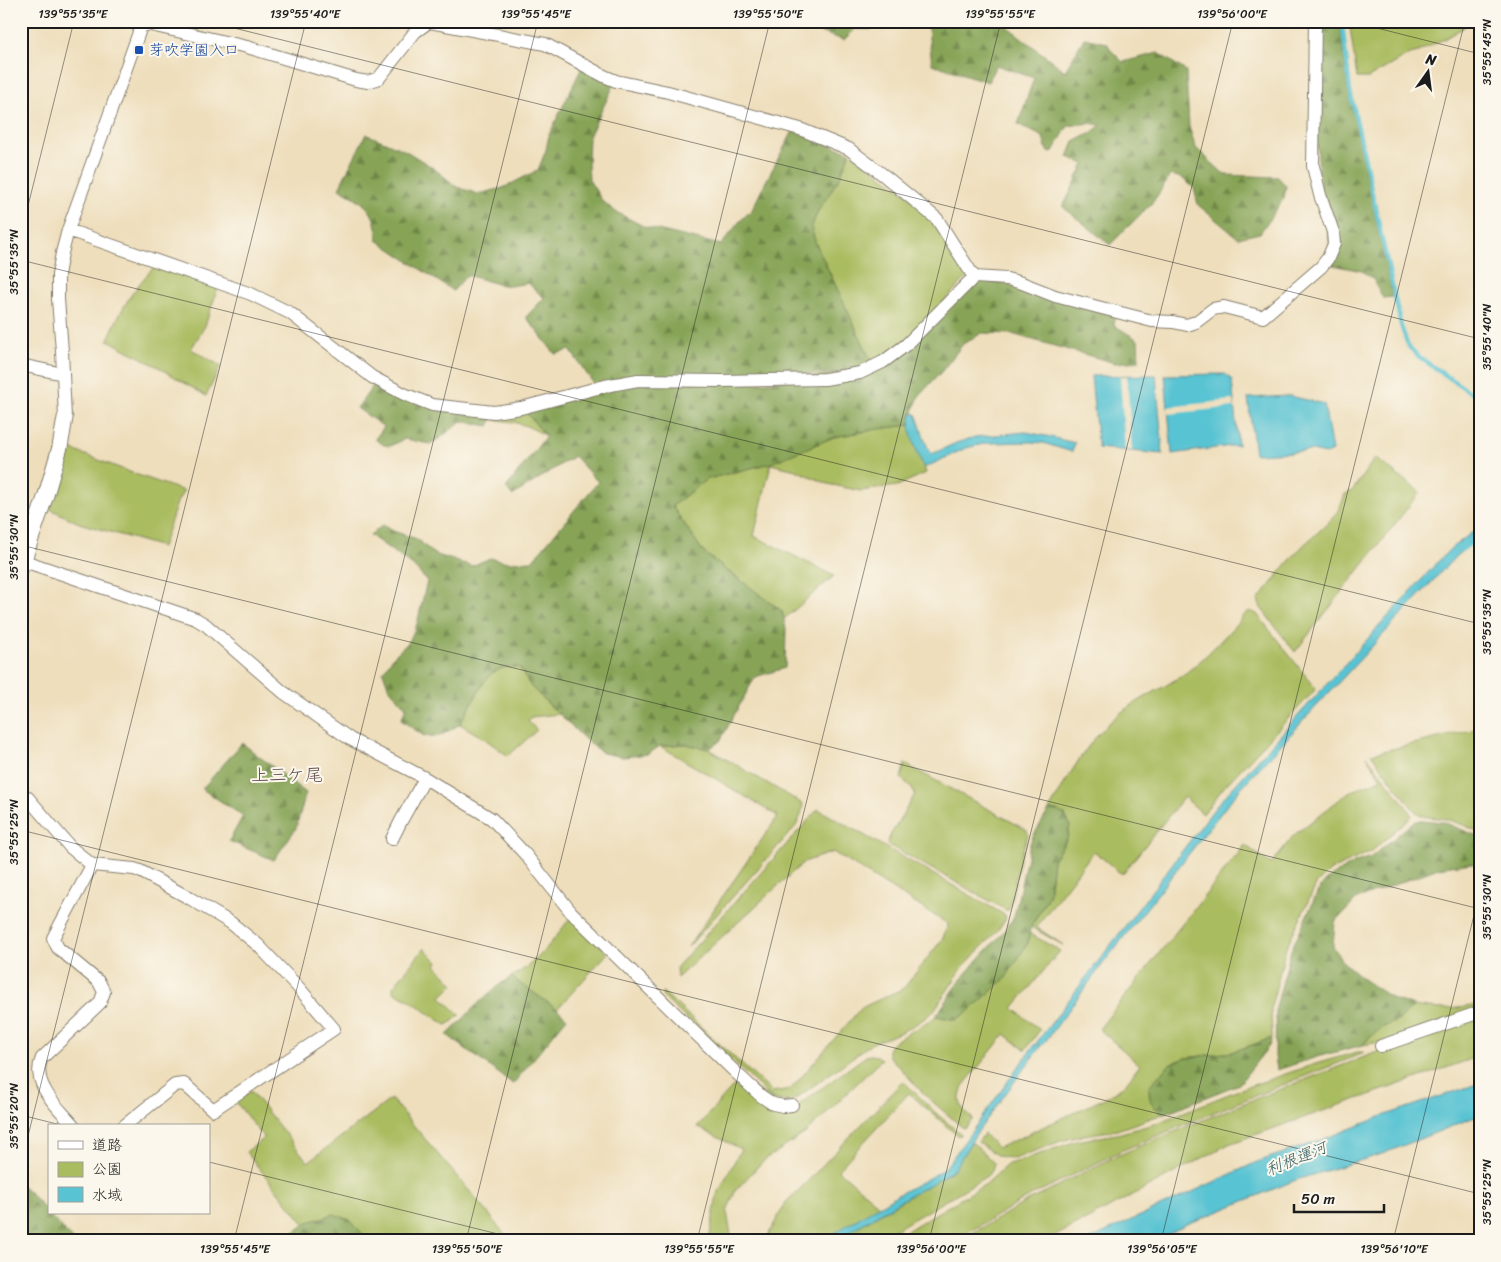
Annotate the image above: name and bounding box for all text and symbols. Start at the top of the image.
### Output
text: 139°55'35"E [39,3,109,25]
text: 139°55'40"E [270,3,341,25]
text: 139°55'45"E [501,3,572,25]
text: 139°55'50"E [733,3,804,25]
text: 139°55'55"E [965,3,1036,25]
text: 139°56'00"E [1197,3,1268,25]
text: 35°55'45"N [1476,18,1498,85]
place label: 芽吹学園入口 [149,37,239,63]
marker: 芽吹学園入口 [133,44,145,56]
text: N [1422,46,1439,73]
north arrow [1404,48,1454,98]
text: 35°55'35"N [3,229,25,295]
text: 35°55'40"N [1476,303,1498,370]
text: 35°55'30"N [3,513,25,580]
text: 35°55'35"N [1476,589,1498,655]
district label: 上三ケ尾 [251,759,323,791]
text: 35°55'25"N [3,798,25,865]
text: 35°55'30"N [1476,873,1498,940]
text: 35°55'20"N [3,1082,25,1149]
legend [48,1124,210,1214]
text: 道路 [92,1132,122,1158]
water label: 利根運河 [1261,1132,1333,1184]
text: 公園 [92,1156,122,1182]
text: 35°55'25"N [1476,1158,1498,1225]
text: 水域 [92,1182,122,1208]
scale bar [1294,1182,1384,1214]
text: 50 m [1301,1186,1336,1212]
text: 139°55'45"E [200,1238,271,1260]
text: 139°55'50"E [432,1238,503,1260]
text: 139°55'55"E [664,1238,735,1260]
text: 139°56'00"E [896,1238,967,1260]
text: 139°56'05"E [1127,1238,1198,1260]
text: 139°56'10"E [1360,1238,1429,1260]

